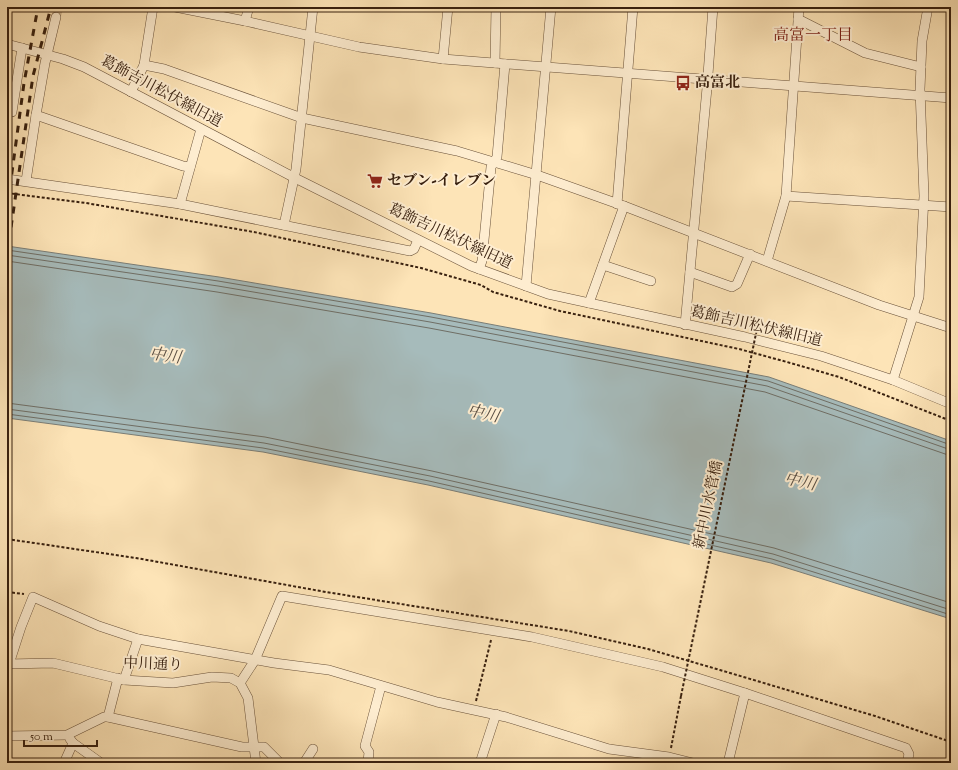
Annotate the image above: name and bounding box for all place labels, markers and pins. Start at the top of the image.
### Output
place label: 高富北 [695,73,740,94]
bus stop icon: 高富北 [674,74,692,92]
place label: セブン-イレブン [387,171,496,192]
supermarket icon: セブン-イレブン [366,172,384,190]

